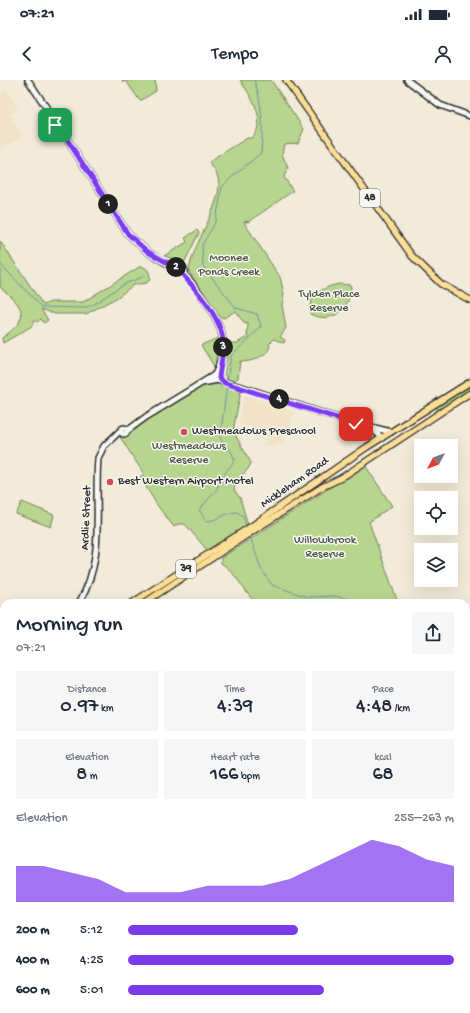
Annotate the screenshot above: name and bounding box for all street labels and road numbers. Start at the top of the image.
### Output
road number: 48 [360,189,380,207]
street label: Mickleham Road [258,454,333,512]
street label: Ardlie Street [79,484,95,551]
road number: 39 [176,560,196,578]

